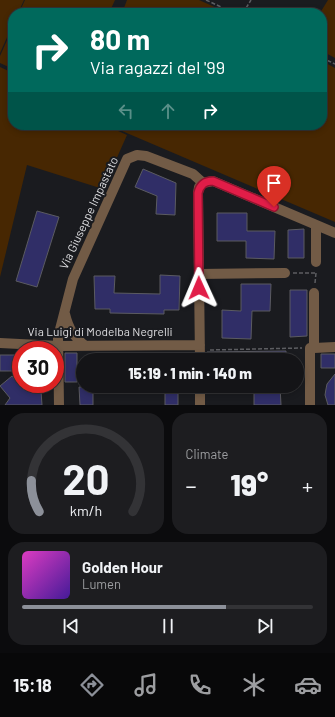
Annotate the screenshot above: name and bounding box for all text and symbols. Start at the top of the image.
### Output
text: 80 m [90,22,150,56]
icon: right [24,24,76,76]
text: Via ragazzi del '99 [90,56,225,78]
icon: left [115,100,137,122]
icon: ahead [157,100,179,122]
icon: right [199,100,221,122]
street label: Via Giuseppe Impastato [56,154,120,271]
pin [257,166,291,207]
icon: arrive [263,172,285,194]
position arrow [178,267,220,309]
street label: Via Luigi di Modelba Negrelli [28,324,173,338]
speed limit sign: 30 [12,341,64,393]
text: 15:19 · 1 min · 140 m [128,364,252,382]
text: Climate [186,446,229,462]
text: 20 [62,452,109,502]
text: 19° [230,466,268,502]
text: − [186,472,197,498]
text: + [302,472,313,498]
text: km/h [70,501,102,518]
text: Golden Hour [82,558,163,576]
text: Lumen [82,576,121,592]
icon: previous [60,615,82,637]
icon: pause [157,615,179,637]
icon: next [254,615,276,637]
icon: directions [78,671,106,699]
icon: music [132,671,160,699]
icon: phone [186,671,214,699]
icon: climate [240,671,268,699]
icon: car [294,671,322,699]
text: 15:18 [13,674,52,696]

